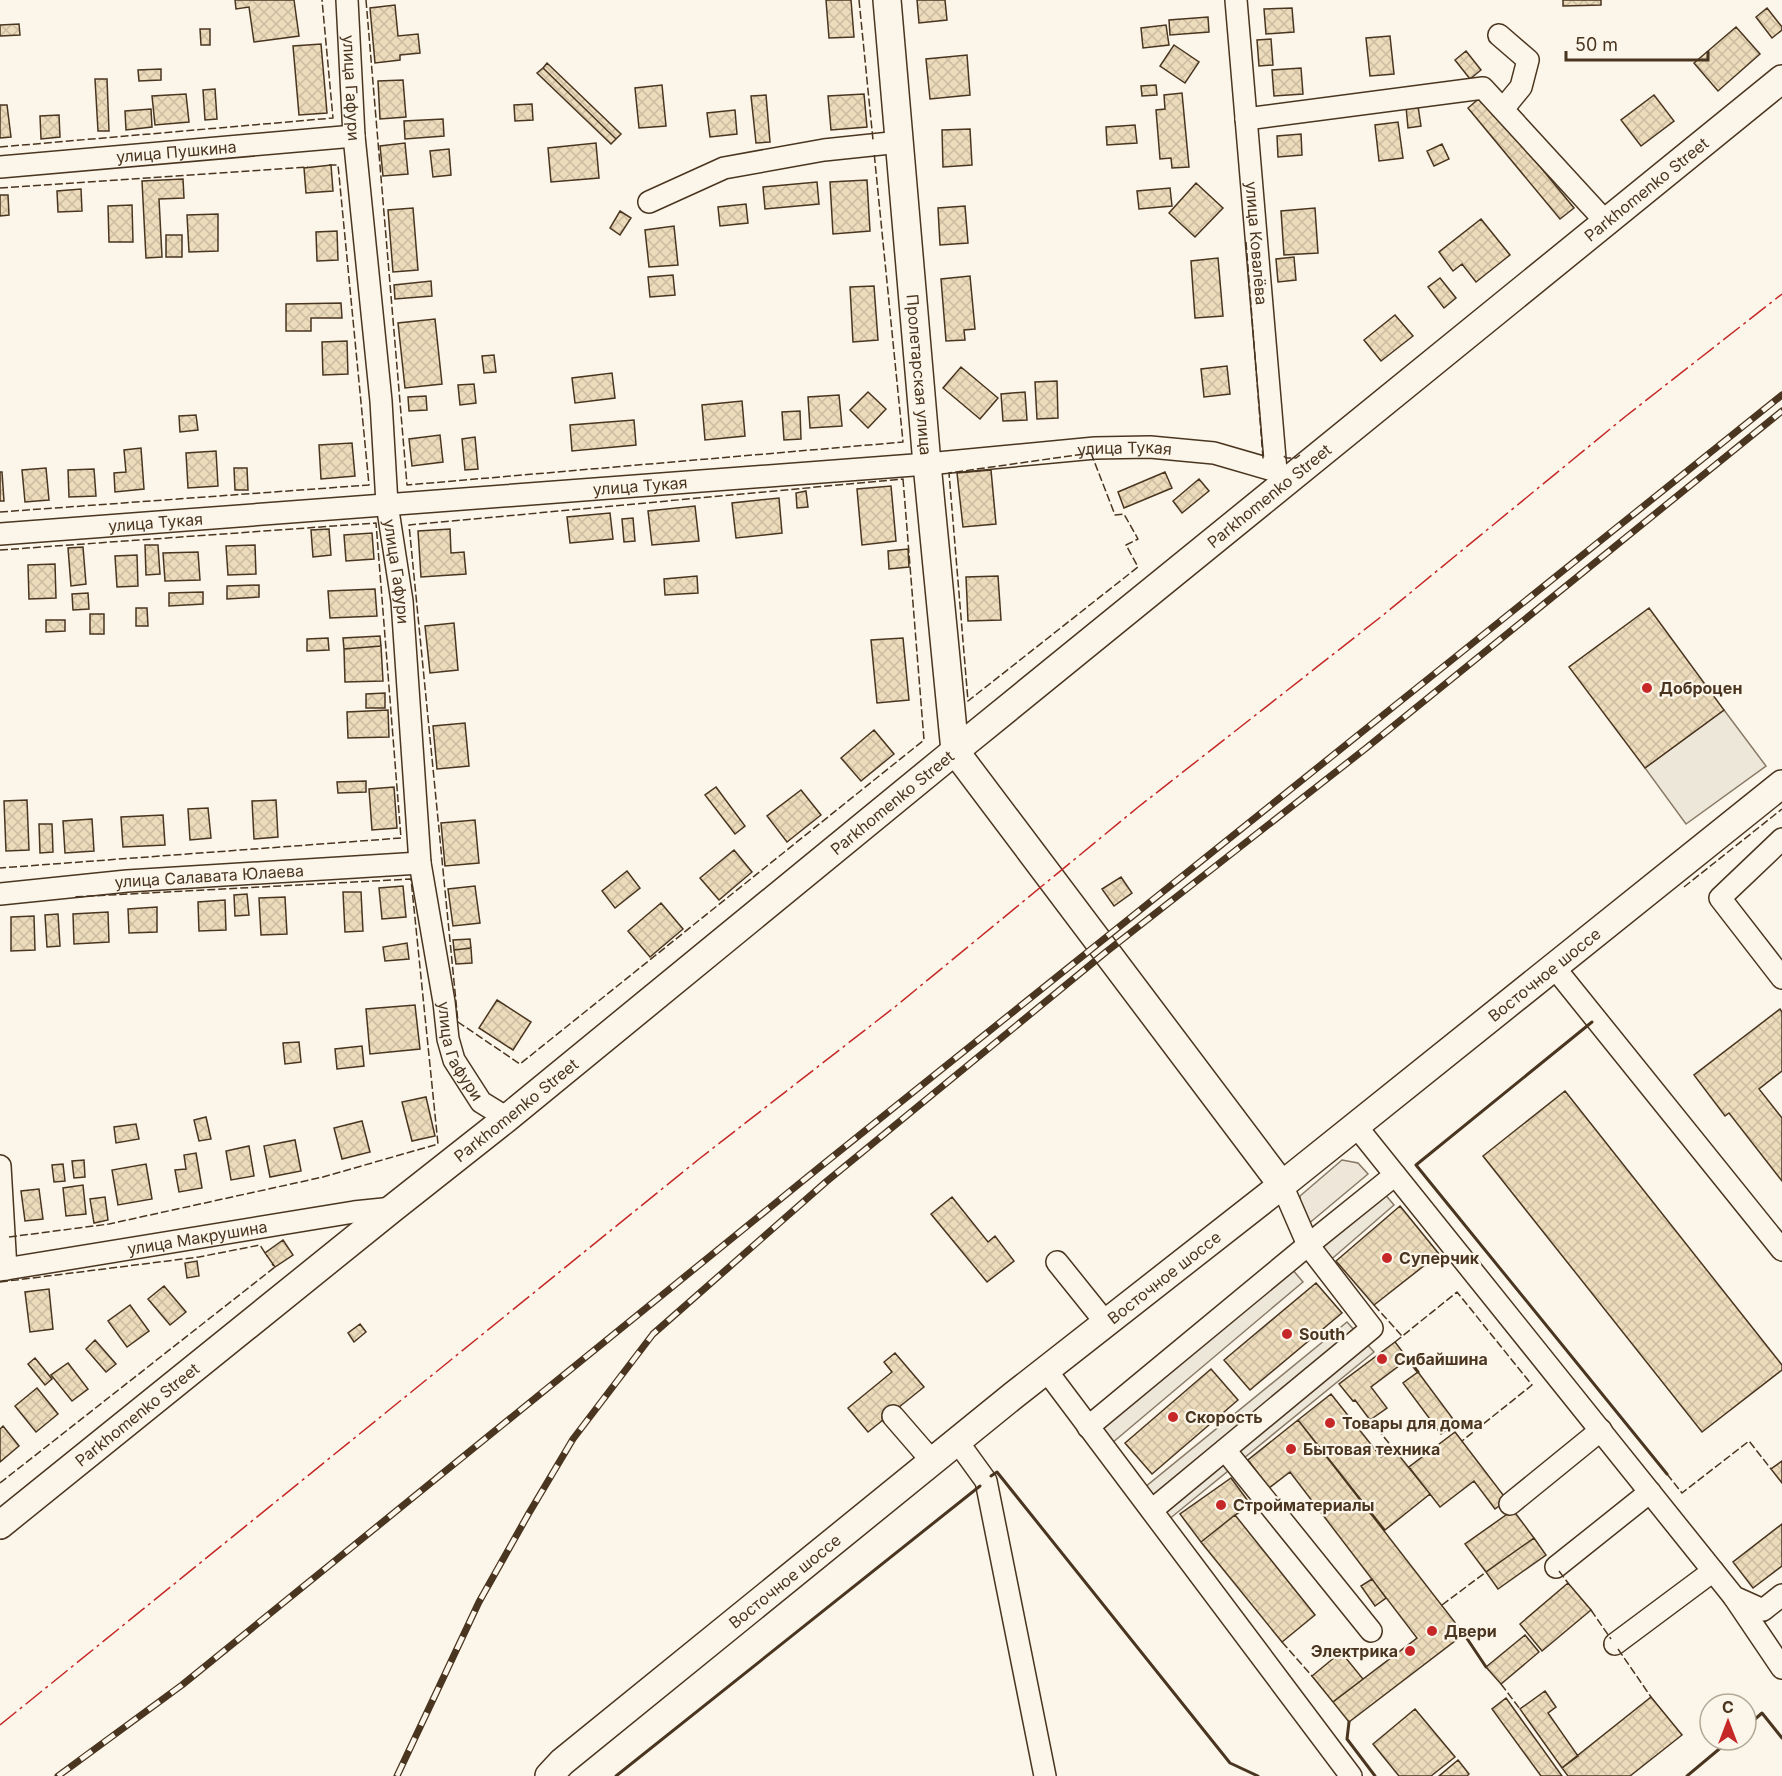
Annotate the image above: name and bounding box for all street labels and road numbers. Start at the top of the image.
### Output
street label: улица Гафури [339,34,364,142]
street label: Parkhomenko Street [1580,133,1712,246]
street label: улица Пушкина [115,136,237,167]
street label: улица Ковалёва [1241,180,1272,306]
street label: Пролетарская улица [902,293,936,456]
street label: улица Тукая [1076,437,1173,460]
street label: Parkhomenko Street [1203,440,1335,552]
street label: улица Тукая [592,472,688,499]
street label: улица Тукая [108,509,204,536]
street label: улица Гафури [379,518,414,625]
street label: Parkhomenko Street [826,746,958,859]
street label: улица Салавата Юлаева [114,860,304,892]
street label: Восточное шоссе [1484,923,1605,1026]
street label: улица Гафури [434,1000,488,1104]
street label: Parkhomenko Street [450,1054,582,1166]
street label: улица Макрушина [126,1216,269,1259]
street label: Восточное шоссе [1103,1227,1225,1328]
street label: Parkhomenko Street [71,1358,203,1471]
street label: Восточное шоссе [725,1530,845,1633]

